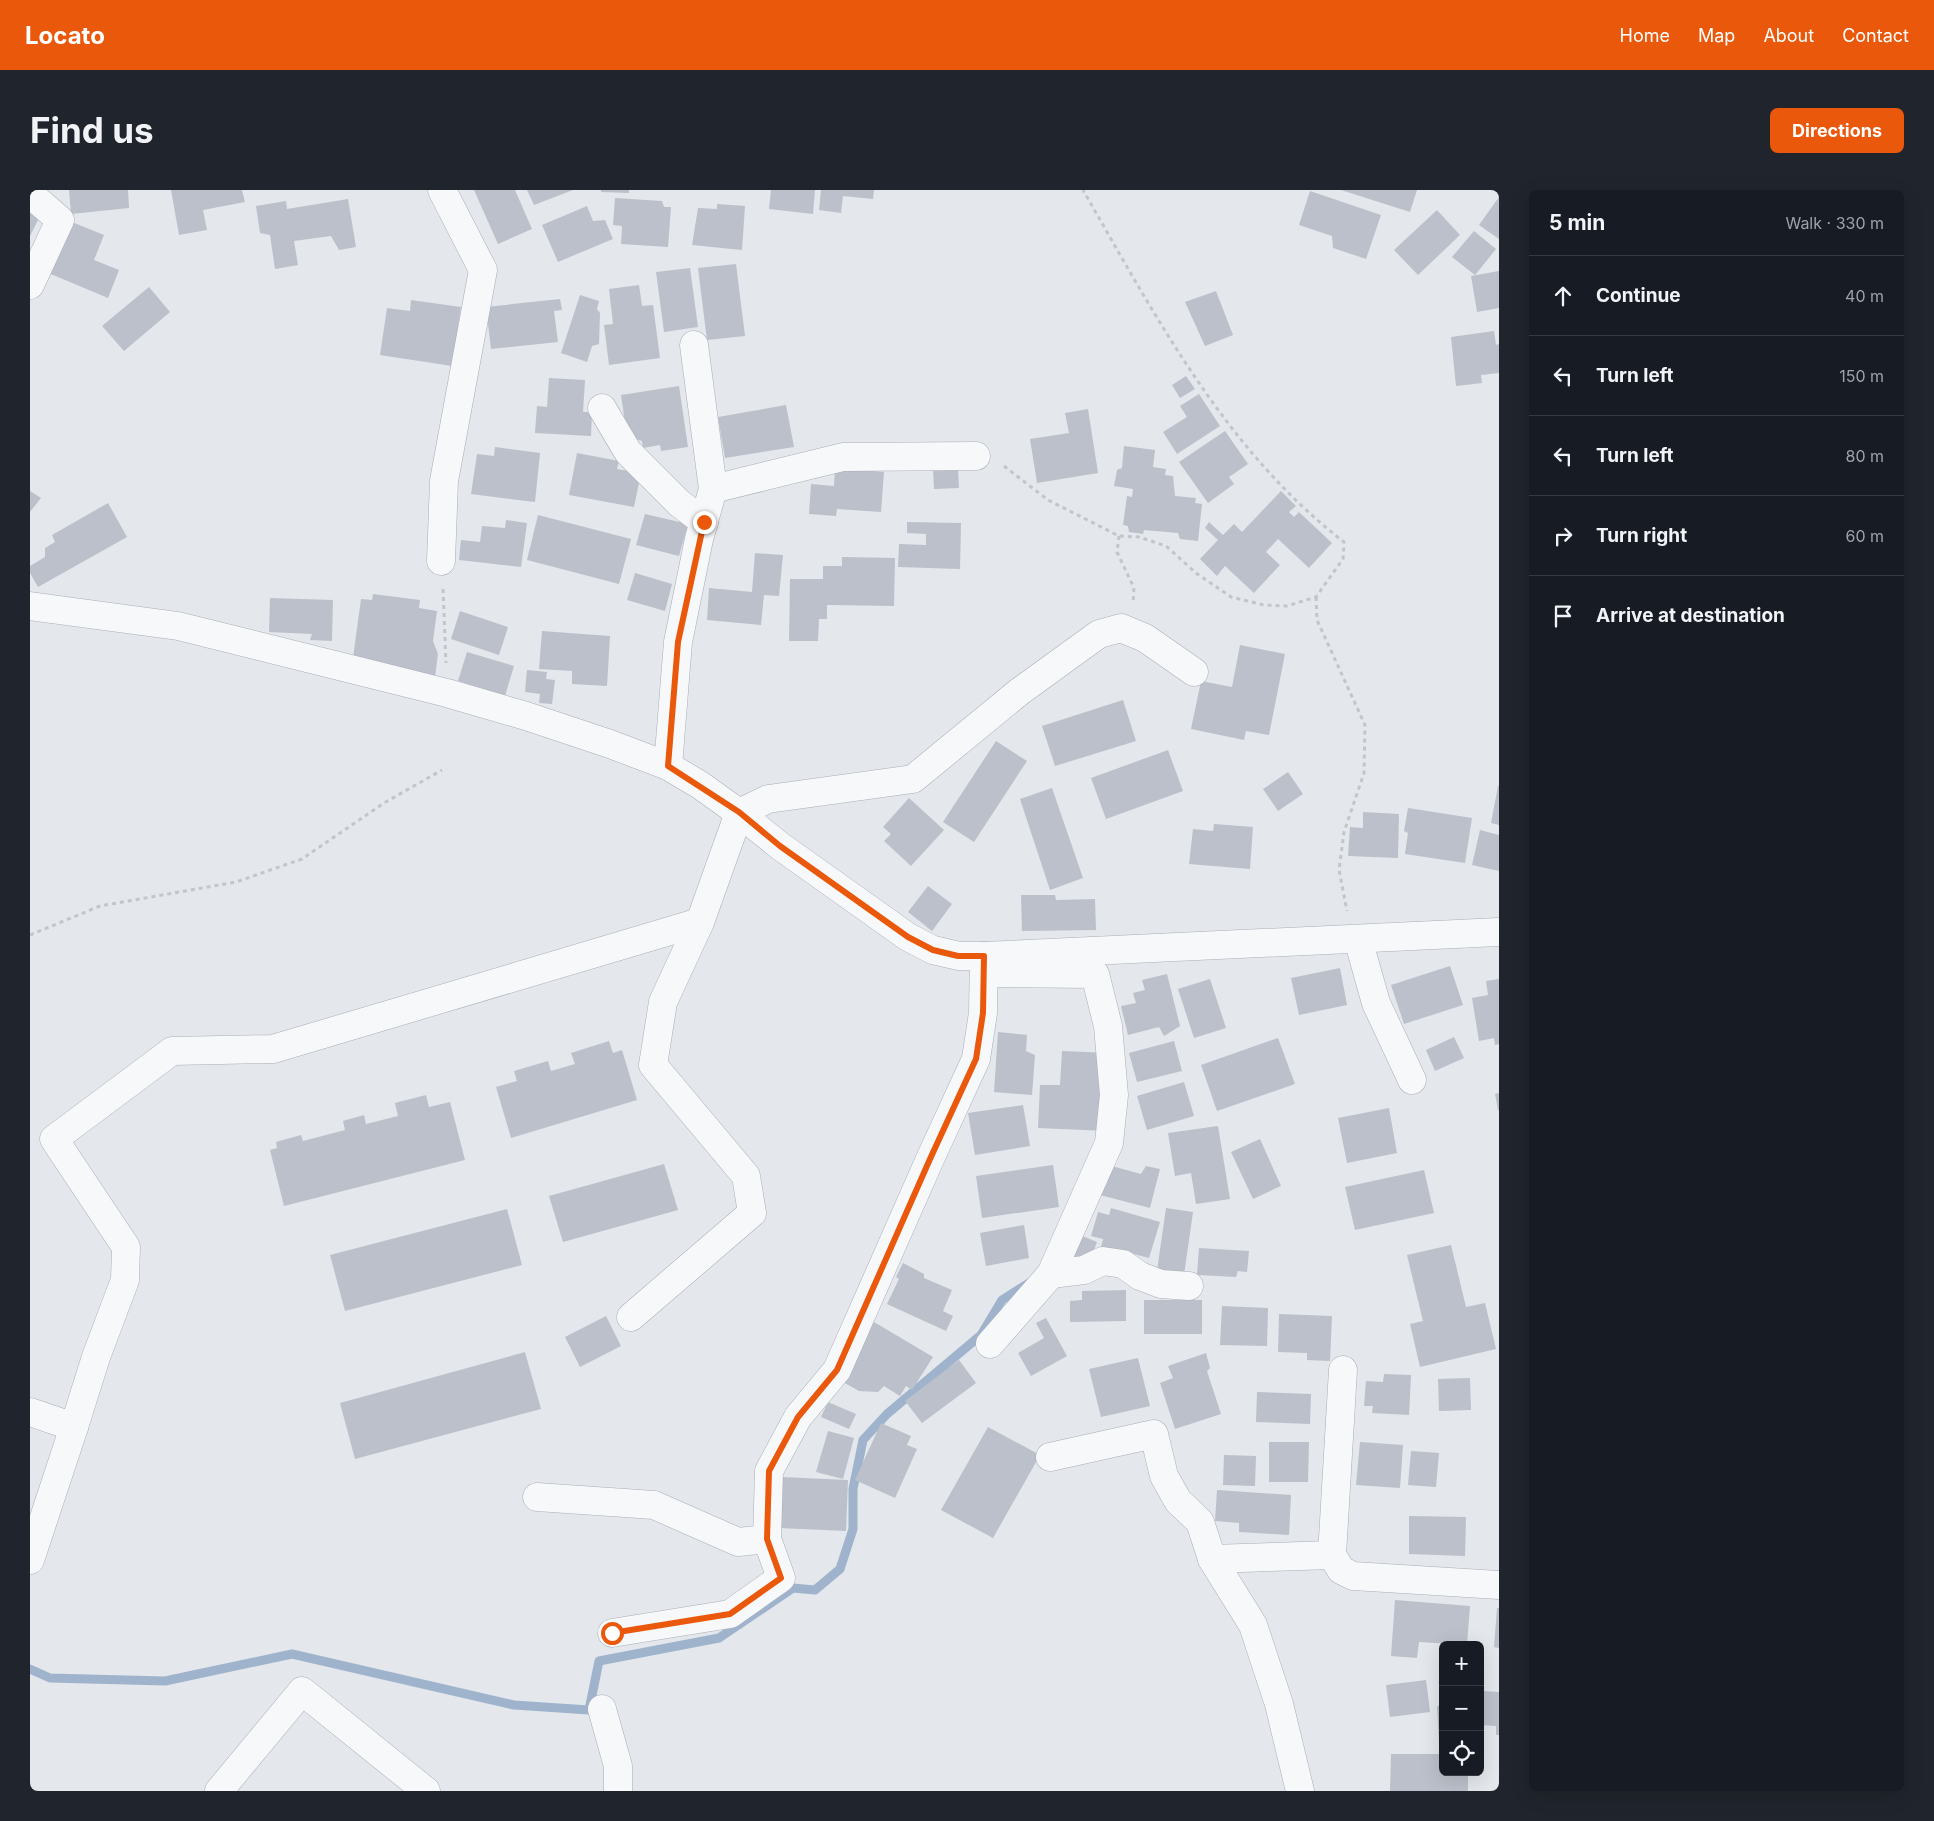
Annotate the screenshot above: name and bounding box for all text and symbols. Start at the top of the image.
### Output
text: Locato [25,21,105,50]
text: Home [1620,25,1670,46]
text: Map [1698,25,1735,46]
text: About [1763,25,1814,46]
text: Contact [1842,25,1909,46]
button: Directions [1770,108,1904,153]
text: Find us [30,109,154,151]
text: 5 min [1549,210,1605,235]
text: Walk · 330 m [1785,213,1884,233]
icon: ahead [1549,282,1577,310]
text: Continue [1596,284,1681,307]
text: 40 m [1845,286,1884,306]
icon: left [1549,362,1577,390]
text: Turn left [1596,364,1674,387]
text: 150 m [1839,366,1884,386]
icon: left [1549,442,1577,470]
text: Turn left [1596,444,1674,467]
text: 80 m [1845,446,1884,466]
route end [693,511,716,534]
icon: right [1549,522,1577,550]
text: Turn right [1596,524,1687,547]
text: 60 m [1845,526,1884,546]
icon: arrive [1549,602,1577,630]
text: Arrive at destination [1596,604,1785,627]
route start [601,1622,624,1645]
map controls [1439,1641,1484,1776]
button: + [1439,1641,1484,1686]
button: − [1439,1686,1484,1731]
button: locate [1439,1731,1484,1776]

